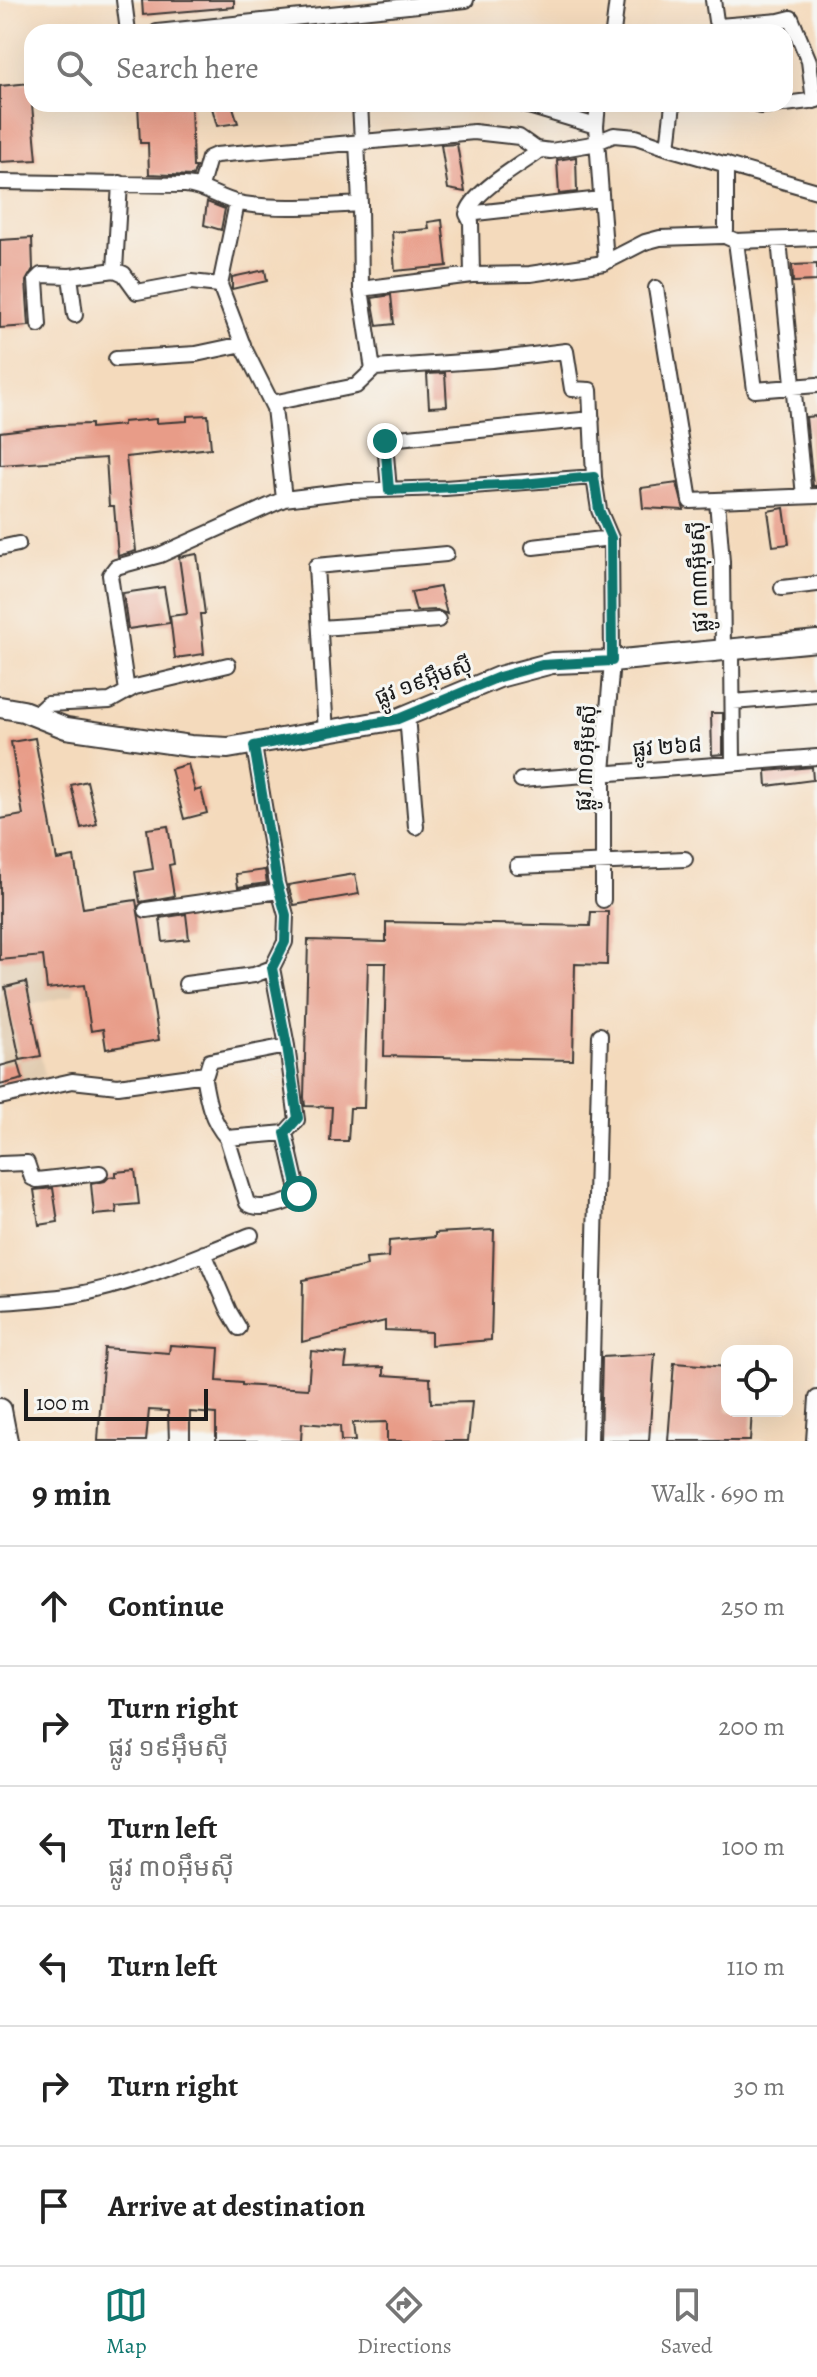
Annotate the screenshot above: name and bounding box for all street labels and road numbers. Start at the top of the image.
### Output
street label: ផ្លូវ ៣៣អ៊ឹមស៊ី [682,520,720,633]
street label: ផ្លូវ ១៩អ៊ឹមស៊ី [370,649,478,717]
street label: ផ្លូវ ៣០អ៊ឹមស៊ី [568,704,608,812]
street label: ផ្លូវ ២៦៨ [631,730,703,769]

